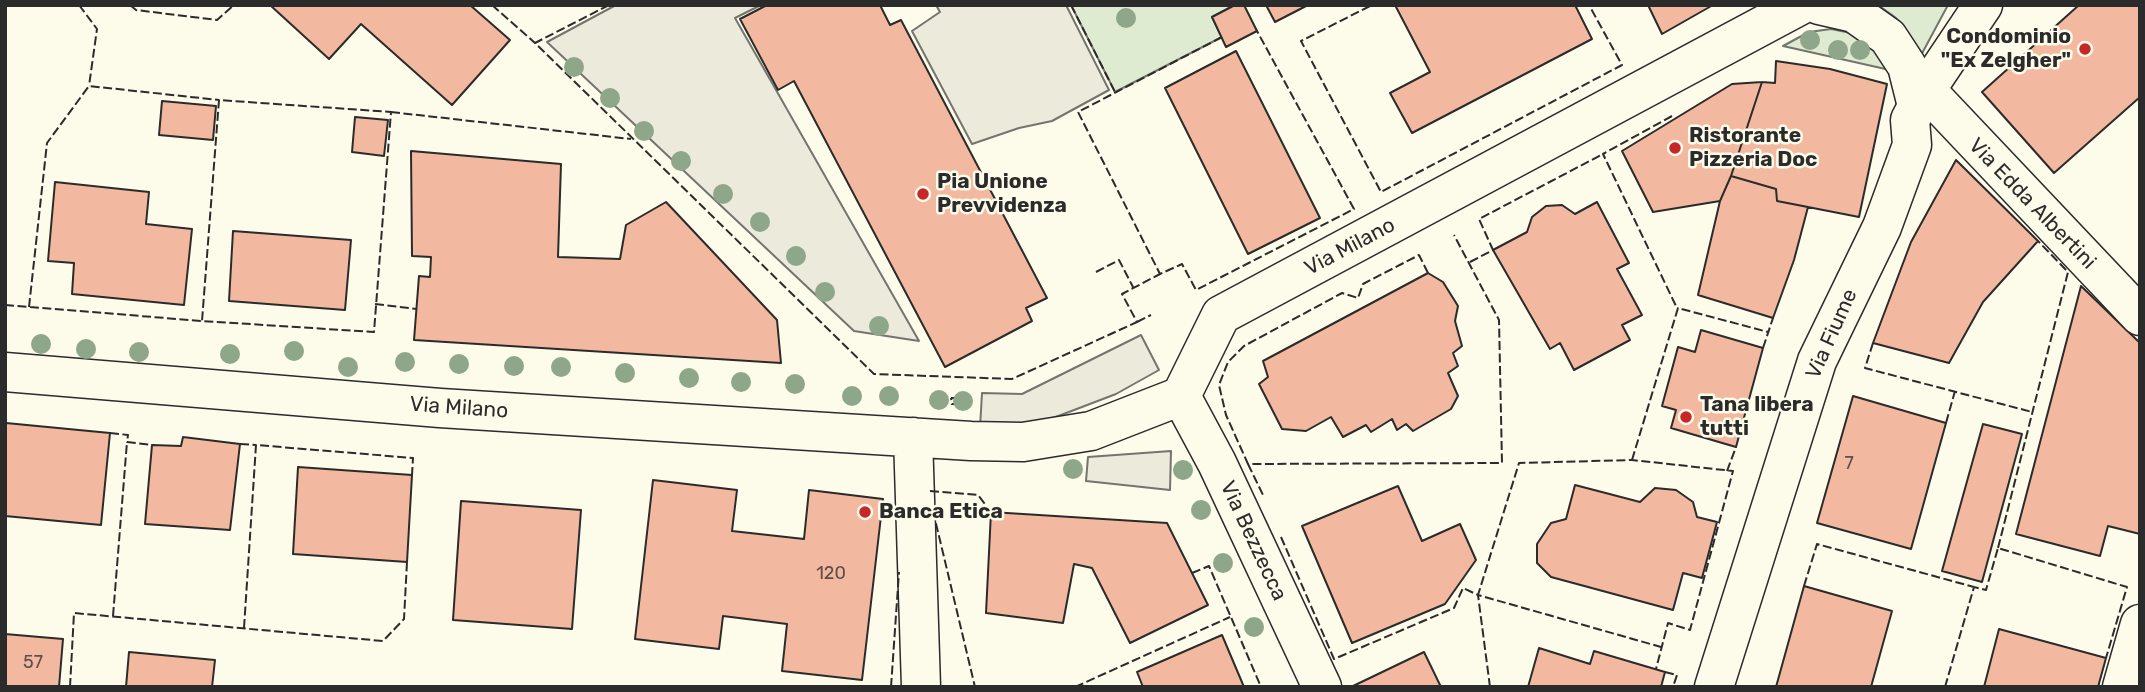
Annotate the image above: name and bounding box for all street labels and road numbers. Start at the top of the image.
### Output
street label: Via Edda Albertini [1963,133,2101,275]
street label: Via Milano [1300,213,1400,281]
street label: Via Fiume [1801,285,1863,383]
street label: Via Milano [409,392,509,424]
street label: Via Bezzecca [1214,477,1292,605]

